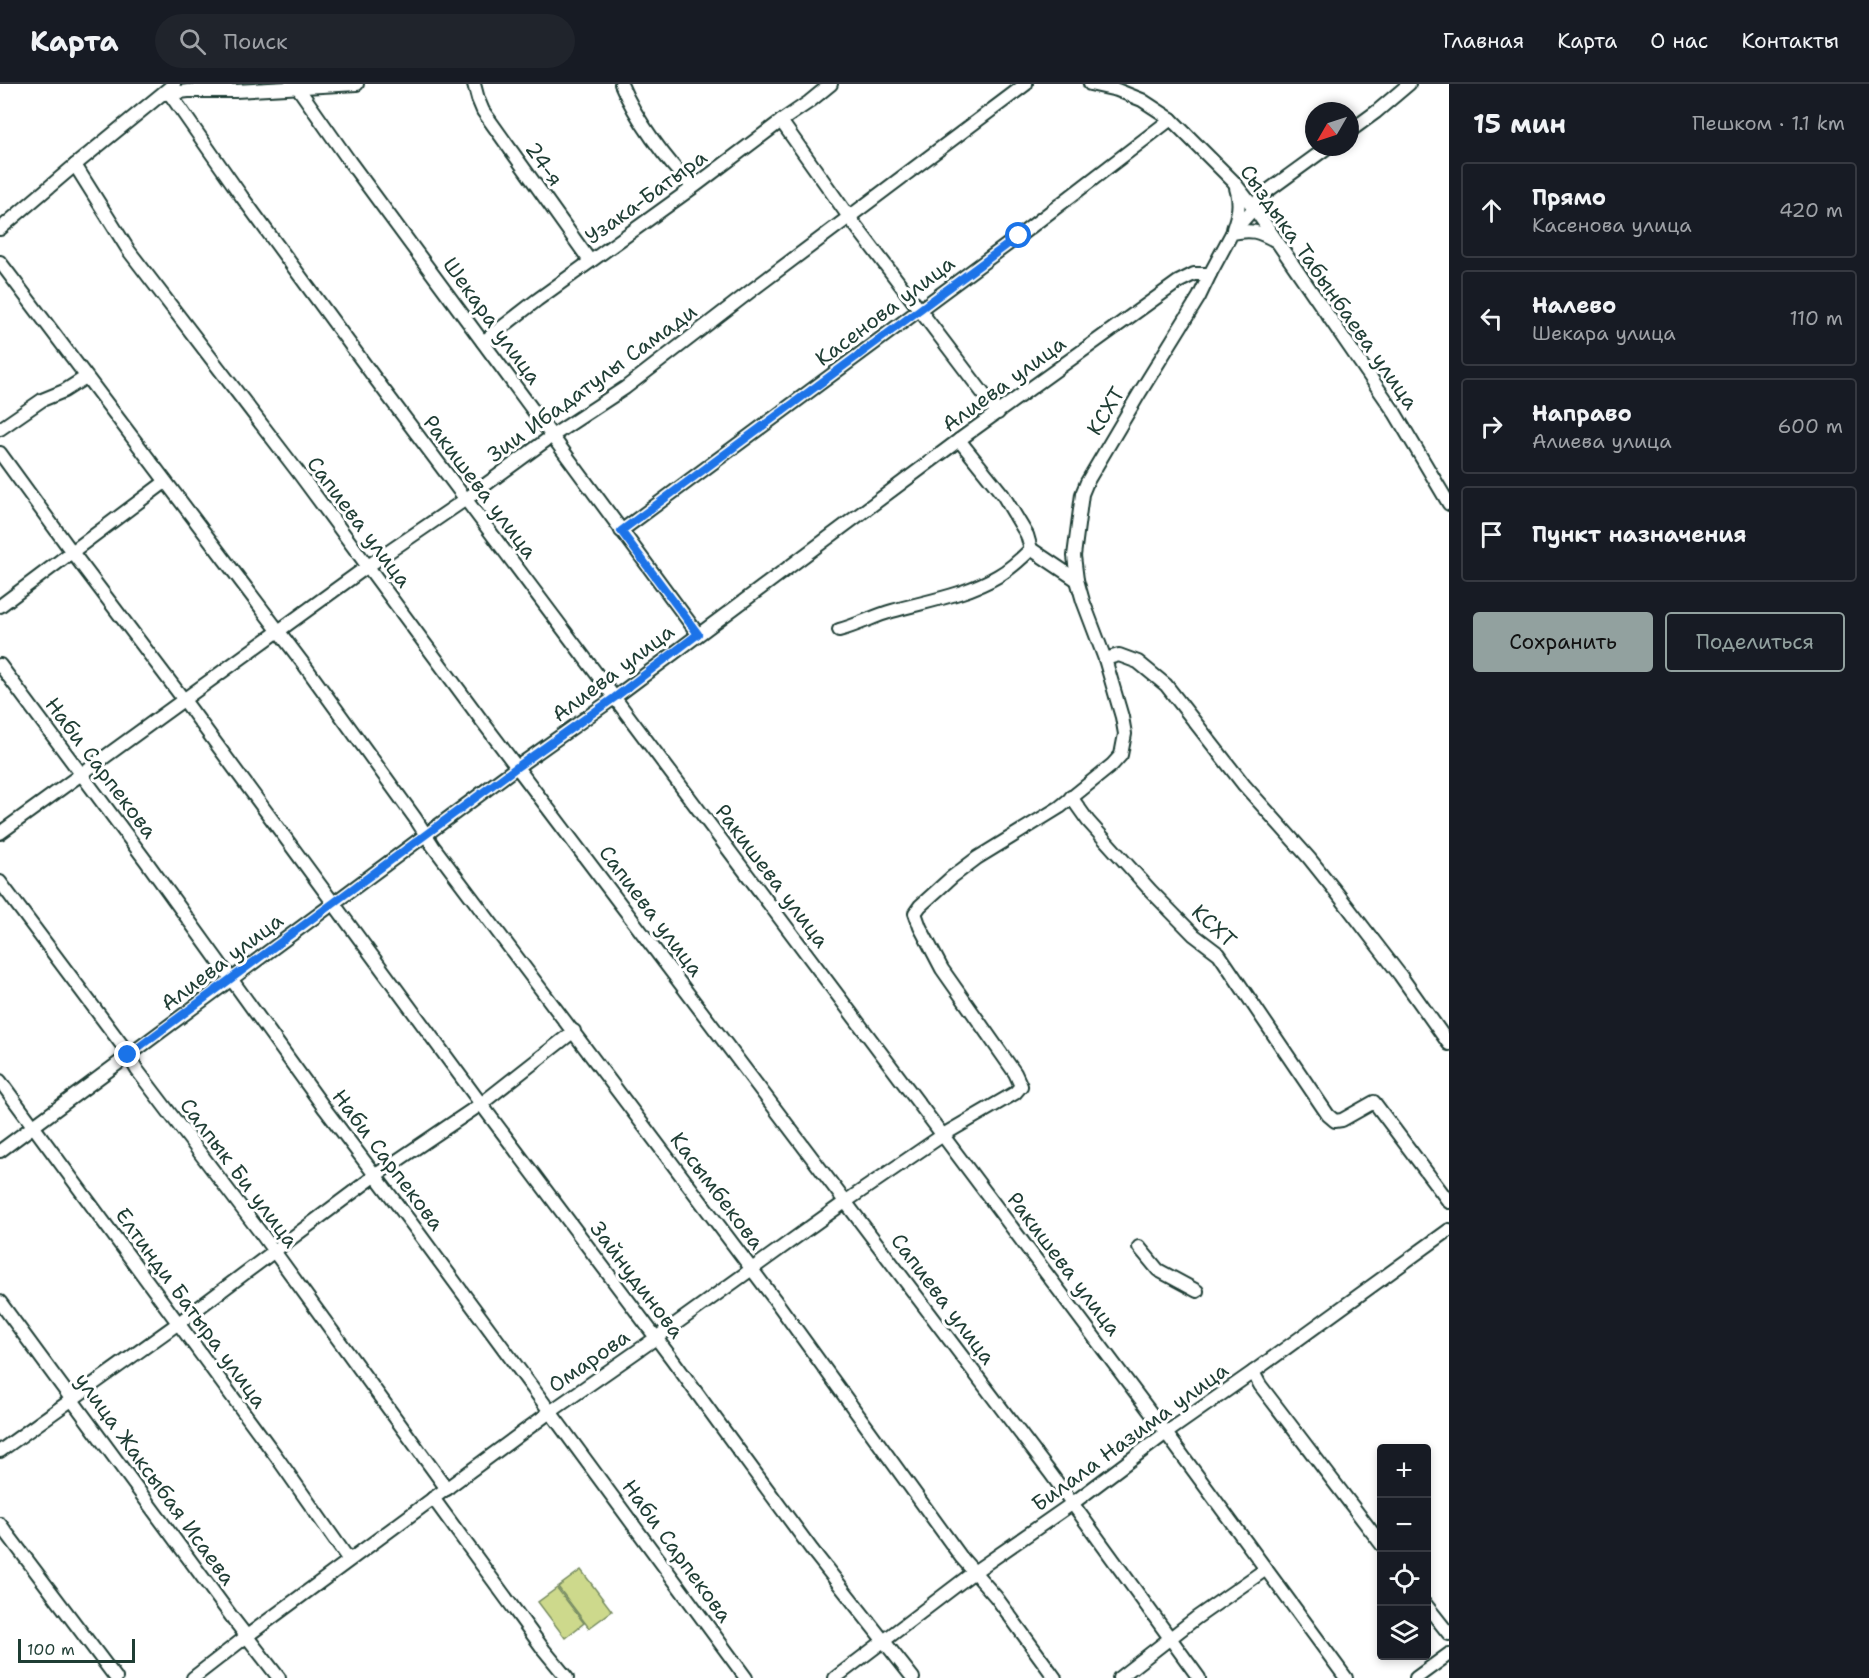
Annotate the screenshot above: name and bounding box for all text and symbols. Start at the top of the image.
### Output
search box [155,14,575,68]
text: Карта [30,22,119,60]
icon: search [176,25,209,58]
text: Поиск [224,27,288,56]
text: Главная [1443,27,1524,55]
text: Карта [1557,27,1617,55]
text: О нас [1650,27,1708,55]
text: Контакты [1741,27,1839,55]
north arrow [1305,102,1359,156]
text: 15 мин [1473,106,1566,141]
text: Пешком · 1.1 km [1692,110,1845,136]
street label: 24-я [519,136,569,192]
street label: Узака-Батыра [579,143,713,251]
street label: Сыздыка Табынбаева улица [1233,159,1425,415]
text: Прямо [1532,183,1606,212]
icon: ahead [1475,194,1508,227]
text: 420 m [1779,197,1843,223]
text: Касенова улица [1532,212,1692,238]
route start [1005,222,1031,248]
street label: Касенова улица [810,249,960,373]
street label: Шекара улица [436,252,548,390]
text: Налево [1532,291,1616,320]
street label: Зии Ибадатулы Самади [482,297,703,469]
icon: left [1475,302,1508,335]
text: 110 m [1789,305,1843,331]
text: Шекара улица [1532,320,1676,346]
street label: Алиева улица [936,330,1072,438]
street label: КСХТ [1081,381,1131,441]
text: Направо [1532,399,1632,428]
street label: Ракишева улица [417,409,543,565]
icon: right [1475,410,1508,443]
text: 600 m [1778,413,1843,439]
text: Алиева улица [1532,428,1672,454]
street label: Сапиева улица [300,451,418,593]
icon: arrive [1475,518,1508,551]
text: Пункт назначения [1532,520,1746,549]
button: Сохранить [1473,612,1653,672]
button: Поделиться [1665,612,1845,672]
street label: Алиева улица [546,618,680,728]
street label: Наби Сарпекова [39,692,163,844]
street label: Ракишева улица [709,798,835,954]
street label: Сапиева улица [592,840,710,982]
street label: КСХТ [1185,898,1243,954]
street label: Алиева улица [155,907,289,1017]
route end [114,1041,140,1067]
street label: Наби Сарпекова [326,1084,450,1236]
street label: Салпык Би улица [173,1092,305,1254]
street label: Касымбекова [664,1127,770,1255]
street label: Ракишева улица [1001,1186,1127,1342]
street label: Елтинди Батыра улица [109,1202,273,1414]
street label: Зайнудинова [584,1216,690,1344]
street label: Сапиева улица [884,1228,1002,1370]
street label: Омарова [543,1323,635,1399]
street label: Билала Назима улица [1026,1356,1234,1518]
street label: улица Жаксыбая Исаева [68,1367,242,1591]
map controls [1377,1444,1431,1660]
button: + [1377,1444,1431,1498]
street label: Наби Сарпекова [616,1474,738,1628]
button: − [1377,1498,1431,1552]
button: locate [1377,1552,1431,1606]
button: layers [1377,1606,1431,1660]
scale bar [18,1636,135,1664]
text: 100 m [27,1639,75,1660]

